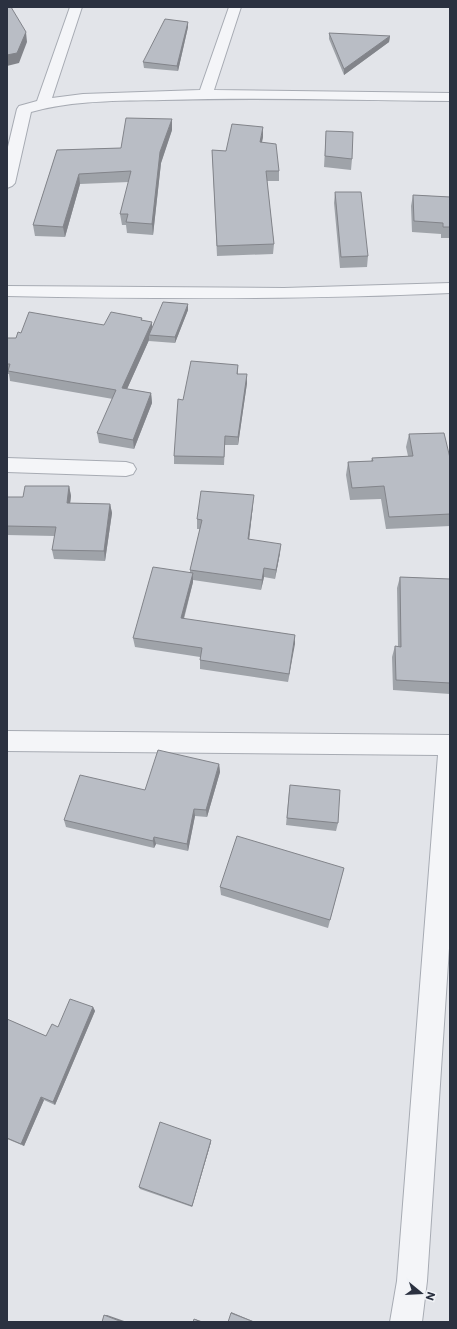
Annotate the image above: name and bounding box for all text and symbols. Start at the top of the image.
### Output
north arrow [401,1273,441,1313]
text: N [424,1290,438,1302]

